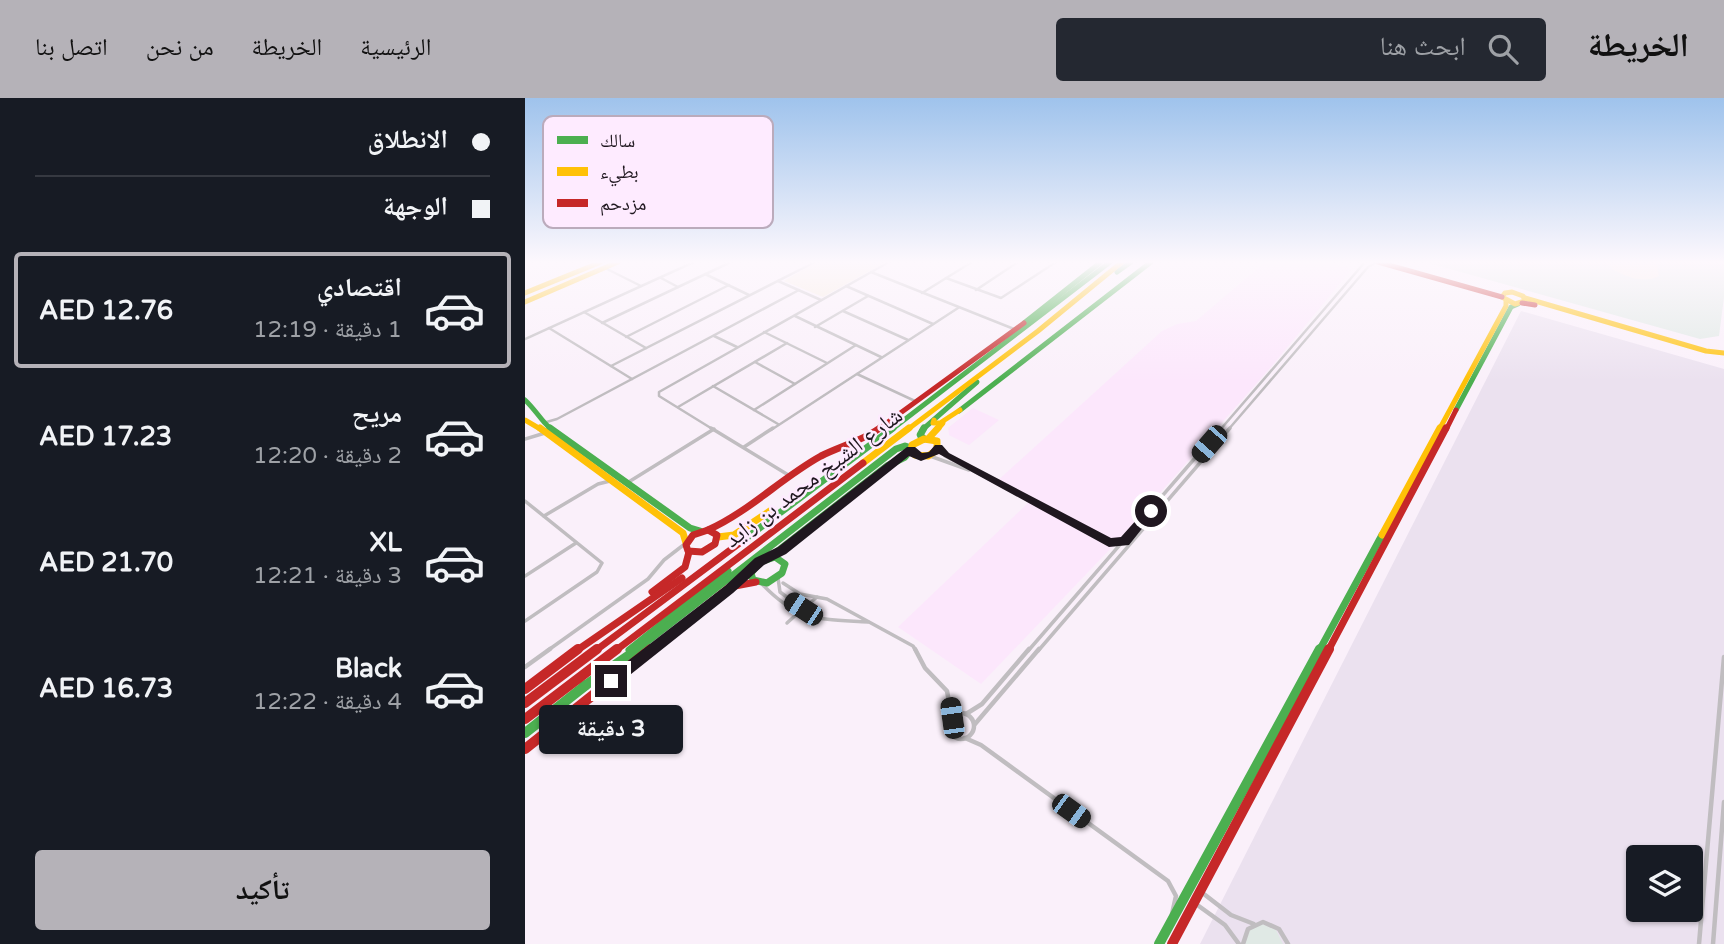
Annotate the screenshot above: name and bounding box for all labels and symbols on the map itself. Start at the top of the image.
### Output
legend [543,116,773,228]
text: سالك [600,130,635,152]
text: بطيء [600,161,639,187]
text: مزدحم [600,193,646,216]
street label: شارع الشيخ محمد بن زايد [719,402,908,554]
car [1188,421,1231,467]
route start [1135,495,1167,527]
car [780,589,827,629]
route end [595,665,627,697]
car [939,696,966,740]
callout: 3 دقيقة [539,706,683,754]
car [1048,790,1095,832]

